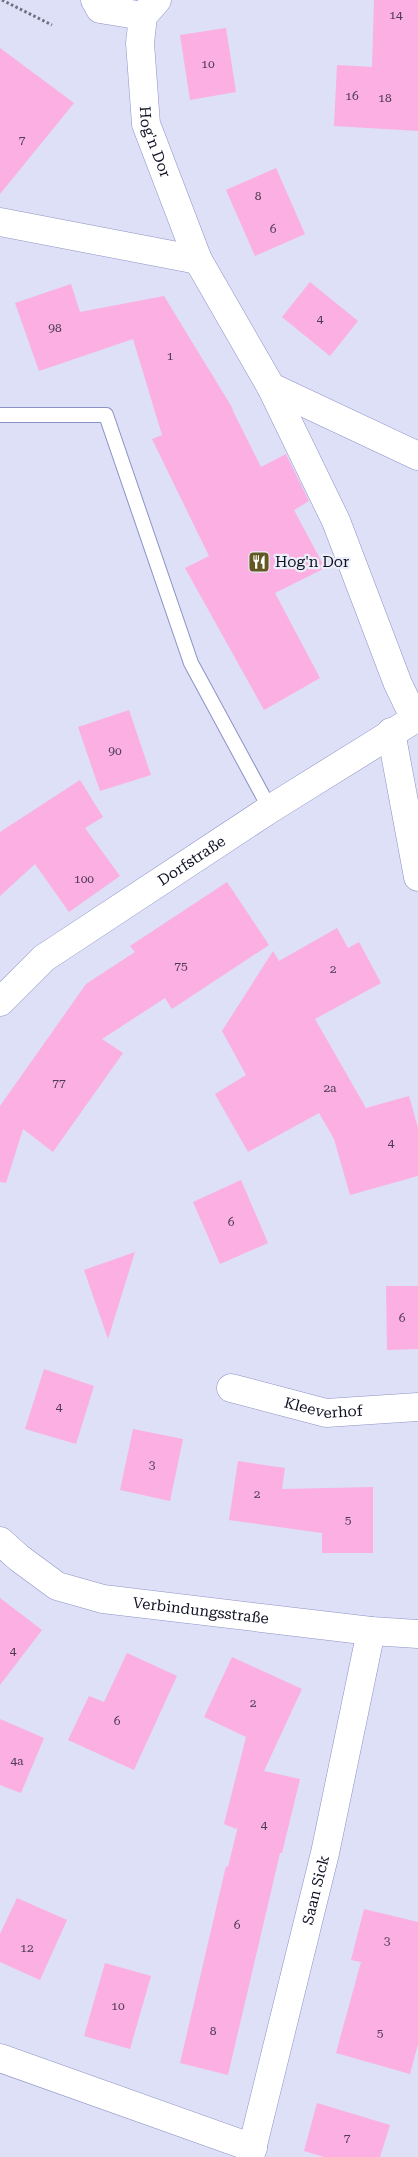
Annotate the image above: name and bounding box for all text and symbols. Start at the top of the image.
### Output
house number: 14 [389,8,403,22]
house number: 10 [201,57,215,71]
house number: 16 [345,89,359,103]
house number: 18 [378,91,392,105]
street label: Hog'n Dor [136,106,175,180]
house number: 7 [19,133,26,147]
house number: 8 [255,189,262,203]
house number: 6 [270,222,277,236]
house number: 4 [317,312,324,326]
house number: 98 [48,321,62,335]
house number: 1 [167,349,174,363]
restaurant icon: Hog'n Dor [247,550,271,574]
place label: Hog'n Dor [275,553,349,571]
house number: 90 [108,744,122,758]
street label: Dorfstraße [154,832,229,889]
house number: 100 [74,872,94,886]
house number: 75 [174,959,188,973]
house number: 2 [330,962,337,976]
house number: 77 [52,1076,66,1090]
house number: 2a [323,1081,337,1095]
house number: 4 [388,1136,395,1150]
house number: 6 [228,1215,235,1229]
house number: 6 [399,1311,406,1325]
street label: Kleeverhof [282,1393,364,1422]
house number: 4 [56,1400,63,1414]
house number: 3 [149,1458,156,1472]
house number: 2 [254,1487,261,1501]
house number: 5 [345,1513,352,1527]
street label: Verbindungsstraße [132,1594,270,1628]
house number: 4 [10,1644,17,1658]
house number: 2 [250,1696,257,1710]
house number: 6 [114,1714,121,1728]
house number: 4a [10,1754,24,1768]
house number: 4 [261,1818,268,1832]
street label: Saan Sick [299,1853,333,1927]
house number: 6 [234,1918,241,1932]
house number: 3 [384,1934,391,1948]
house number: 12 [20,1941,34,1955]
house number: 10 [111,1999,125,2013]
house number: 8 [210,2024,217,2038]
house number: 5 [377,2026,384,2040]
house number: 7 [344,2131,351,2145]

